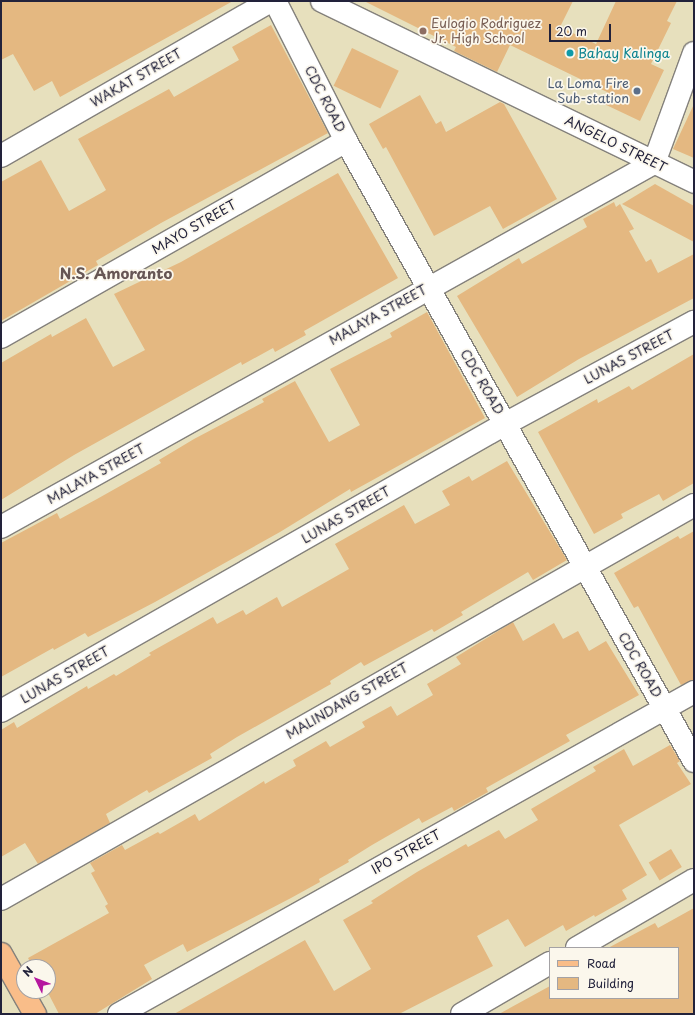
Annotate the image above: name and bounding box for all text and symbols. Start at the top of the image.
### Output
place label: Eulogio Rodriguez Jr. High School [431,16,542,47]
scale bar [551,16,613,42]
text: 20 m [556,22,587,40]
marker: Eulogio Rodriguez Jr. High School [418,26,428,36]
street label: WAKAT STREET [87,45,185,111]
place label: Bahay Kalinga [578,45,670,61]
marker: Bahay Kalinga [565,48,575,58]
street label: CDC ROAD [301,63,349,135]
place label: La Loma Fire Sub-station [548,76,629,107]
marker: La Loma Fire Sub-station [632,86,642,96]
street label: ANGELO STREET [562,112,670,176]
street label: MAYO STREET [149,196,239,258]
district label: N.S. Amoranto [60,264,172,282]
street label: MALAYA STREET [326,281,430,349]
street label: LUNAS STREET [581,326,677,388]
street label: CDC ROAD [457,346,507,418]
street label: MALAYA STREET [44,440,148,508]
street label: LUNAS STREET [299,483,393,547]
street label: CDC ROAD [615,629,665,701]
street label: LUNAS STREET [18,643,112,707]
street label: MALINDANG STREET [283,659,411,743]
street label: IPO STREET [368,826,444,878]
legend [549,947,679,999]
text: Road [587,954,616,972]
north arrow [16,959,56,999]
text: N [18,962,37,980]
text: Building [587,974,634,992]

